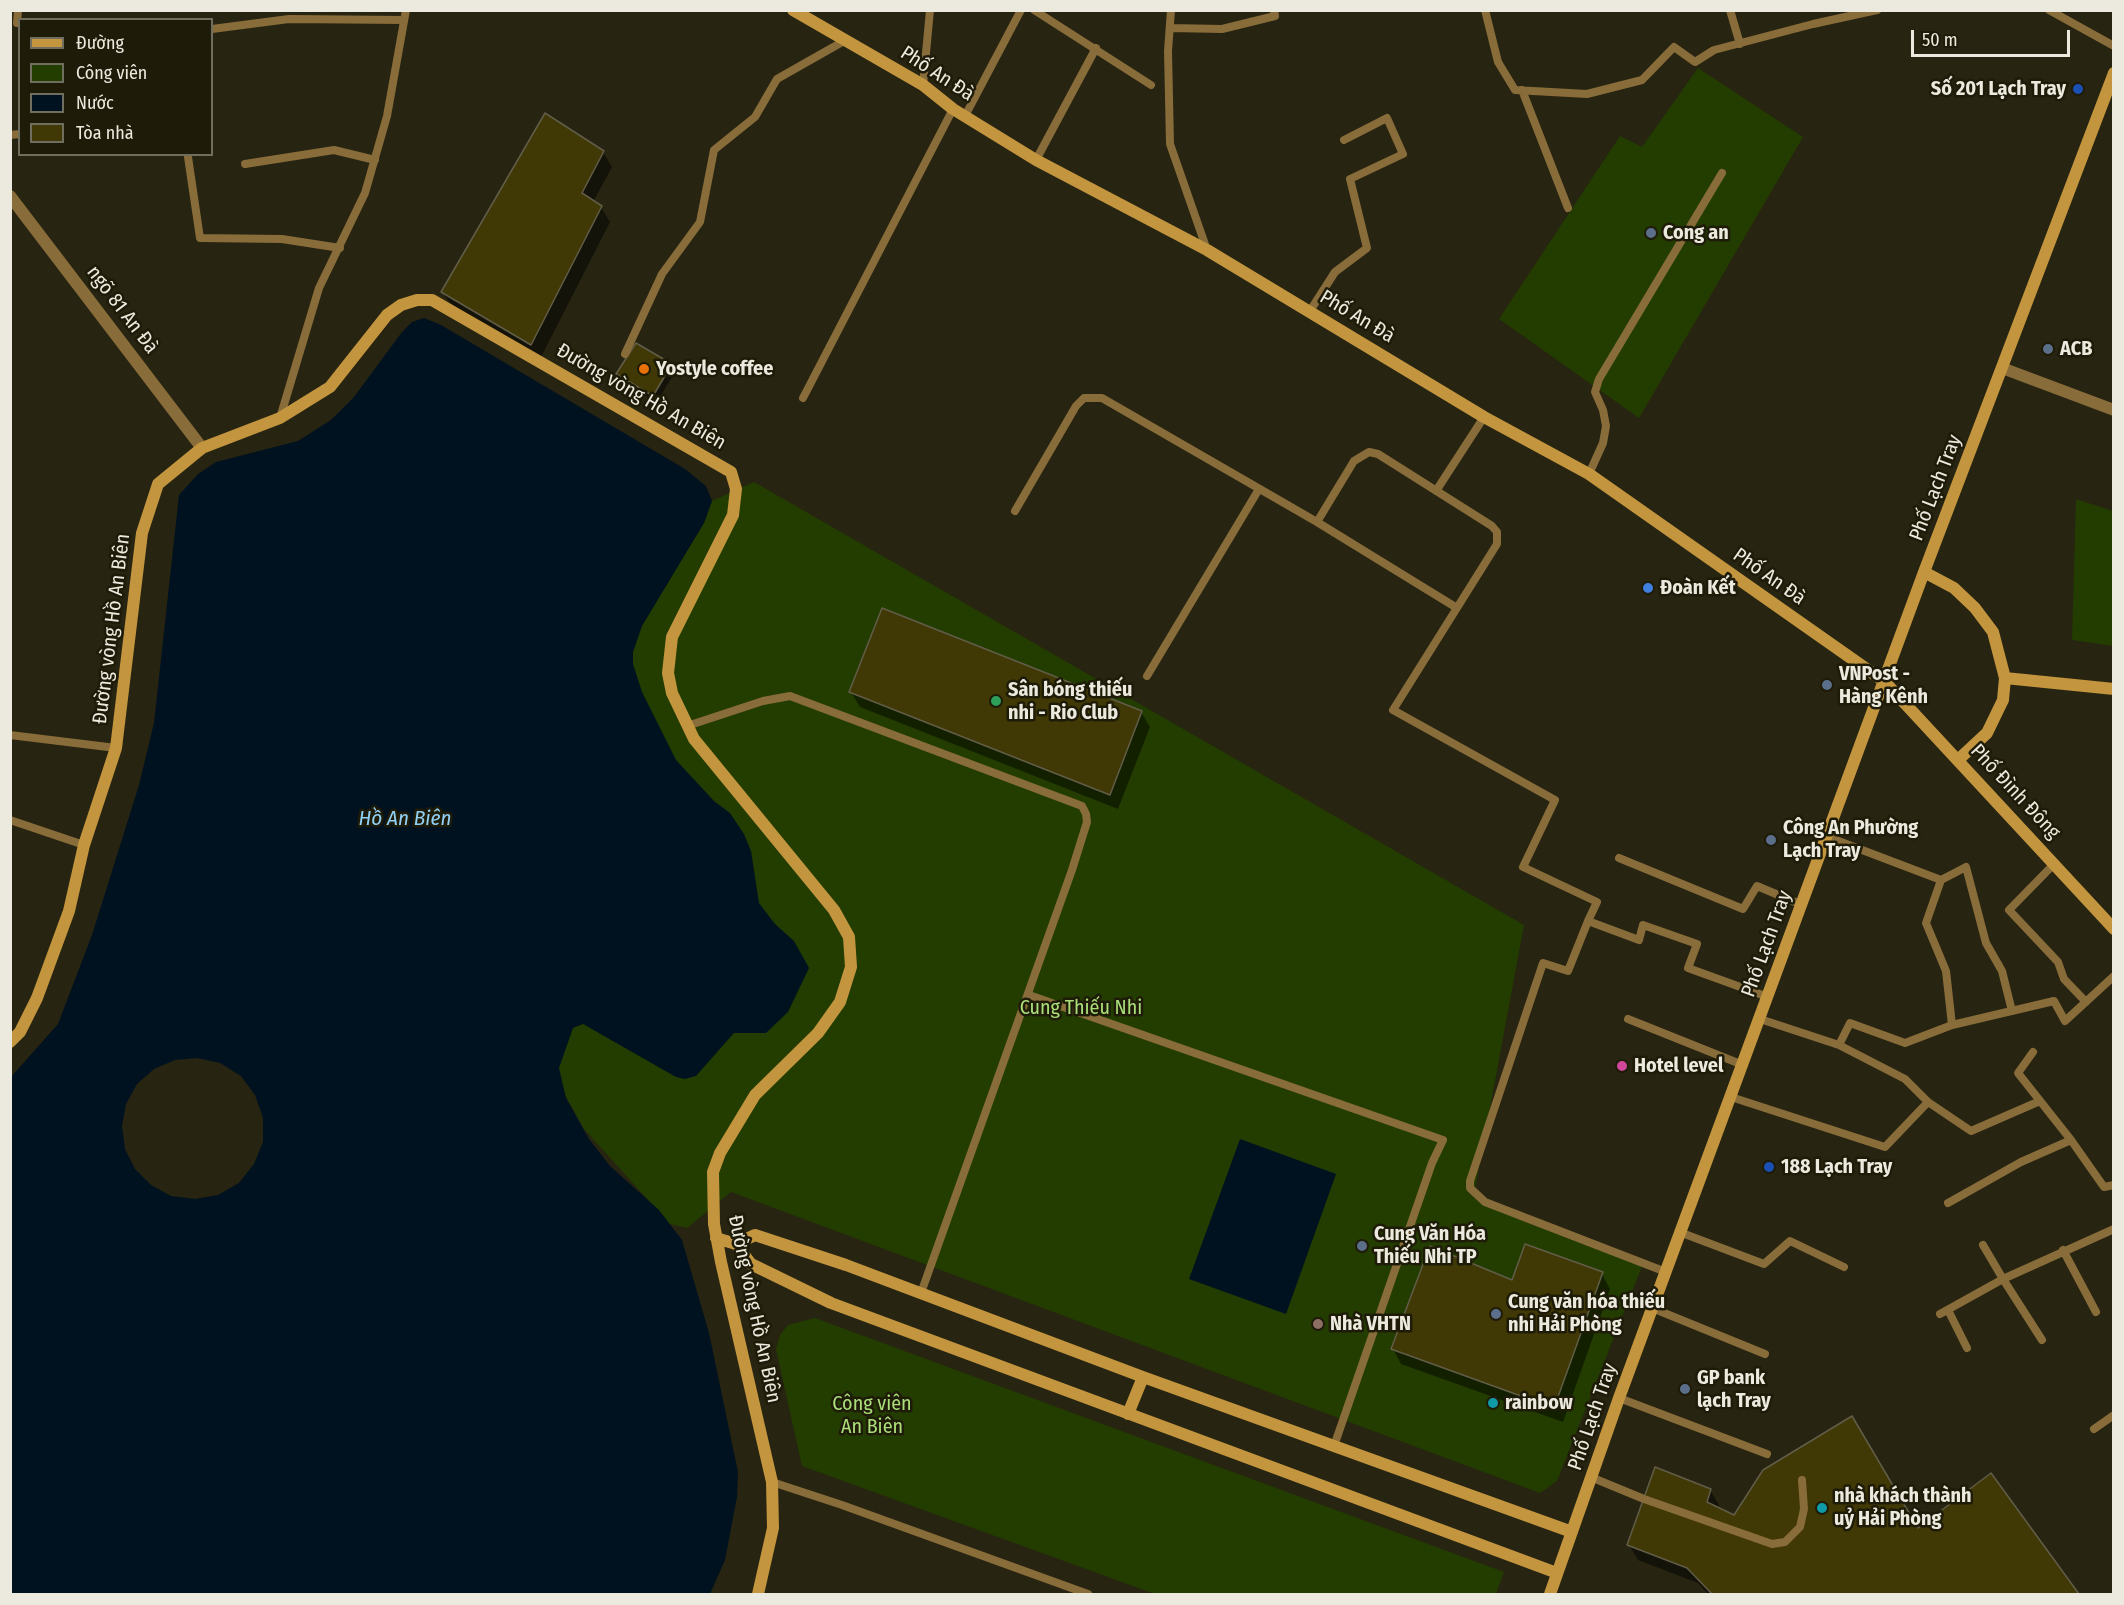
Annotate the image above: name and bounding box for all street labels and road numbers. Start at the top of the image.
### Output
street label: Phố An Đà [896,41,978,107]
street label: ngõ 81 An Đà [81,261,163,359]
street label: Phố An Đà [1315,285,1399,349]
street label: Đường vòng Hồ An Biên [552,339,730,455]
street label: Phố Lạch Tray [1905,432,1967,544]
street label: Đường vòng Hồ An Biên [88,533,136,725]
street label: Phố An Đà [1728,543,1810,611]
street label: Phố Đình Đông [1965,740,2065,844]
street label: Phố Lạch Tray [1737,887,1797,1001]
street label: Đường vòng Hồ An Biên [722,1213,786,1405]
street label: Phố Lạch Tray [1563,1360,1623,1474]

